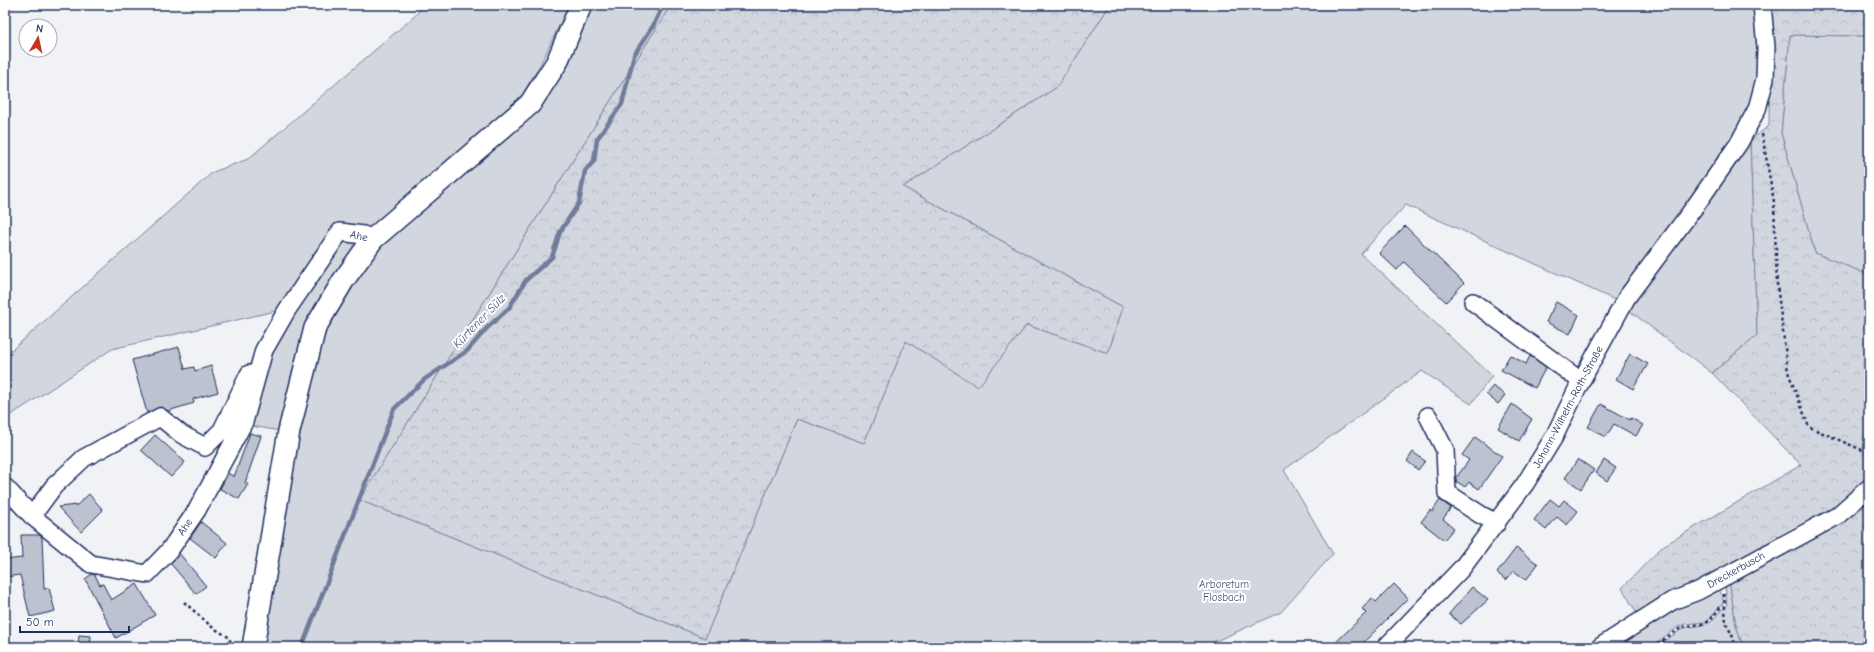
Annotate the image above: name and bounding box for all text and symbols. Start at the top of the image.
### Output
north arrow [18,18,58,58]
text: N [35,22,44,36]
street label: Ahe [349,228,370,244]
water label: Kürtener Sülz [450,290,509,351]
street label: Johann-Wilhelm-Roth-Straße [1530,343,1606,470]
street label: Ahe [175,516,196,538]
street label: Dreckerbusch [1705,549,1767,591]
park label: Arboretum Flosbach [1199,578,1249,604]
scale bar [20,608,129,634]
text: 50 m [26,615,54,629]

